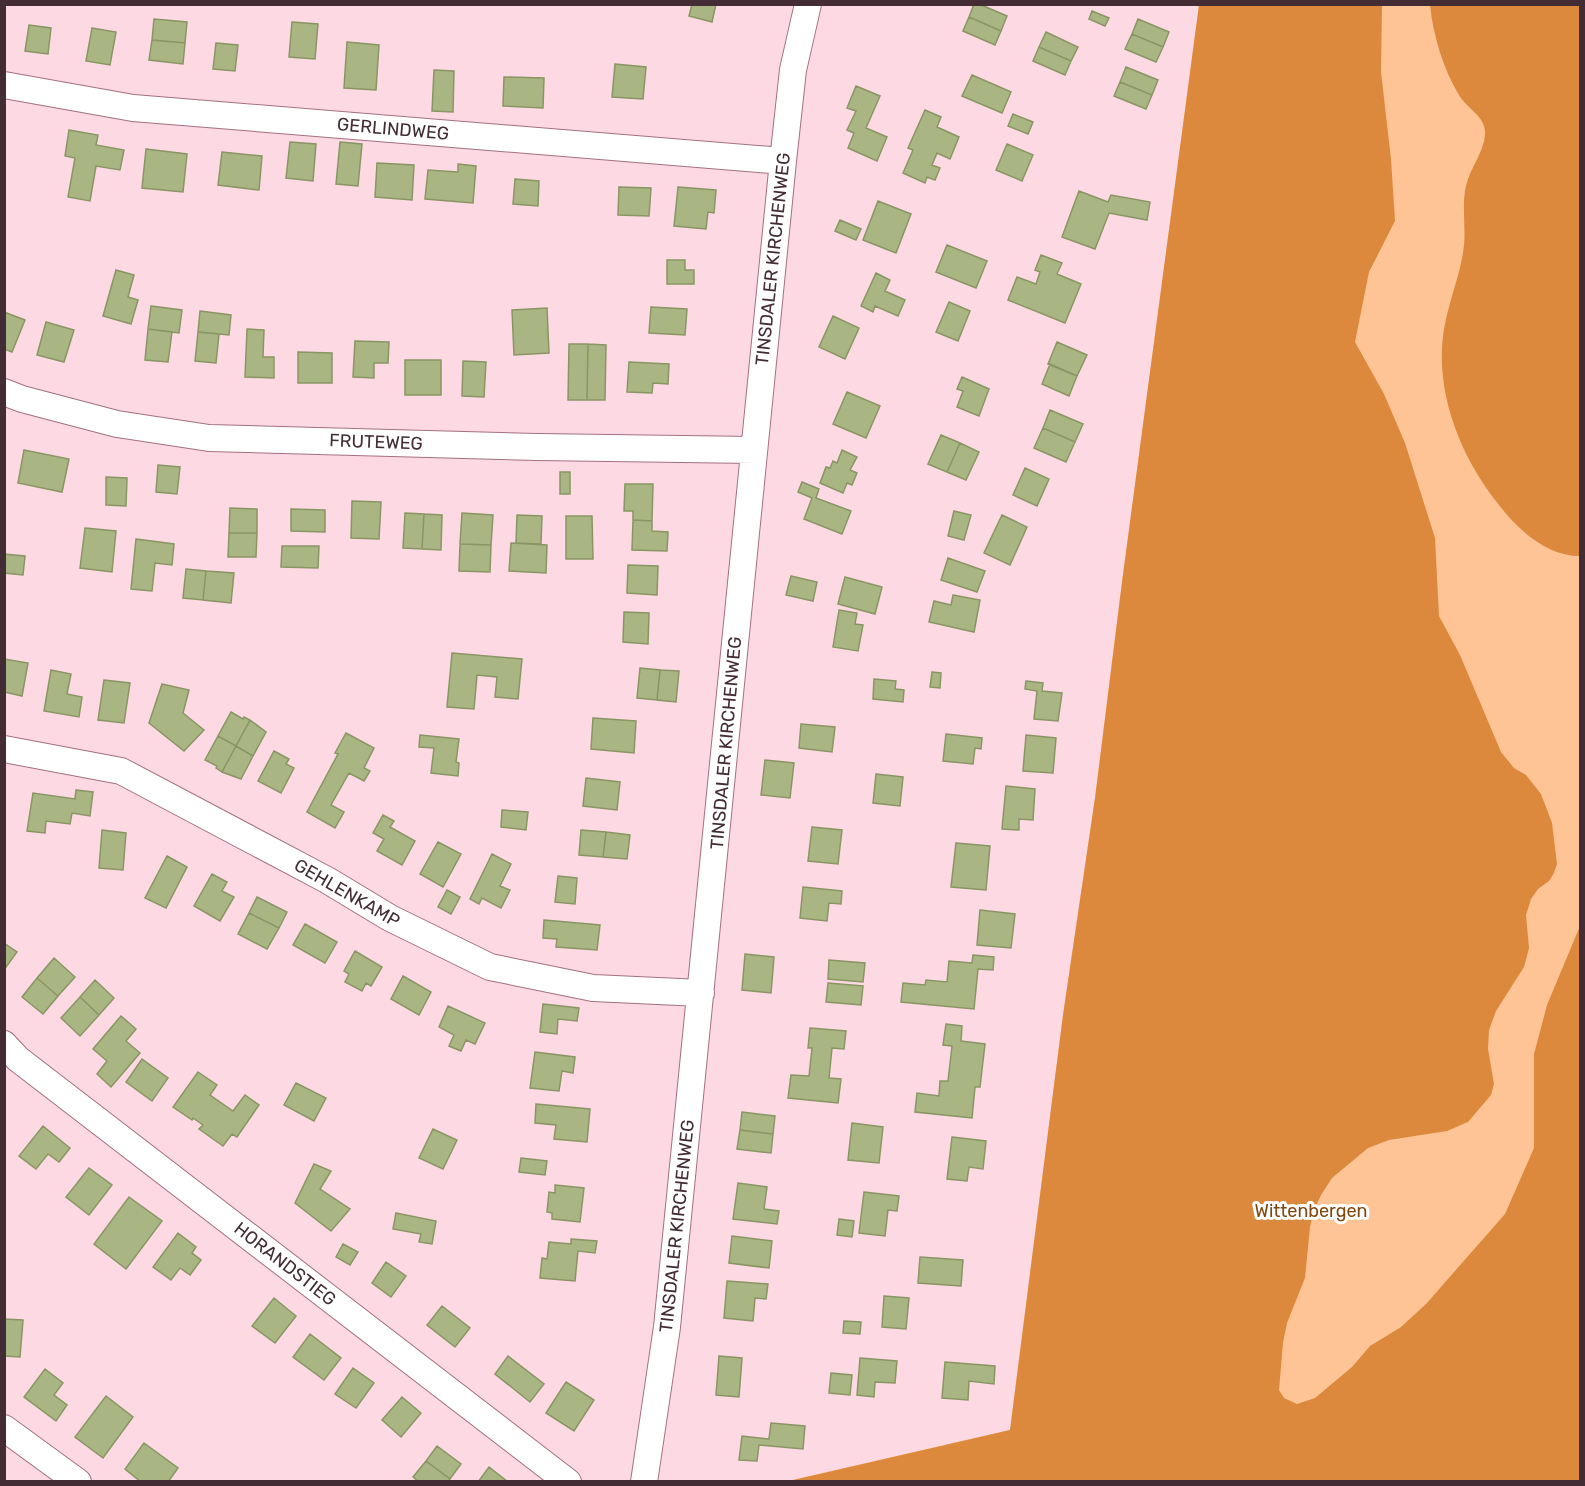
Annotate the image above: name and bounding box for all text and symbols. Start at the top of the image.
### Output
street label: GERLINDWEG [336,113,450,145]
street label: TINSDALER KIRCHENWEG [751,152,795,366]
street label: FRUTEWEG [329,429,423,455]
street label: TINSDALER KIRCHENWEG [706,636,746,850]
street label: GEHLENKAMP [290,854,404,932]
street label: TINSDALER KIRCHENWEG [655,1119,699,1333]
park label: Wittenbergen [1254,1200,1368,1222]
street label: HORANDSTIEG [230,1217,340,1311]

